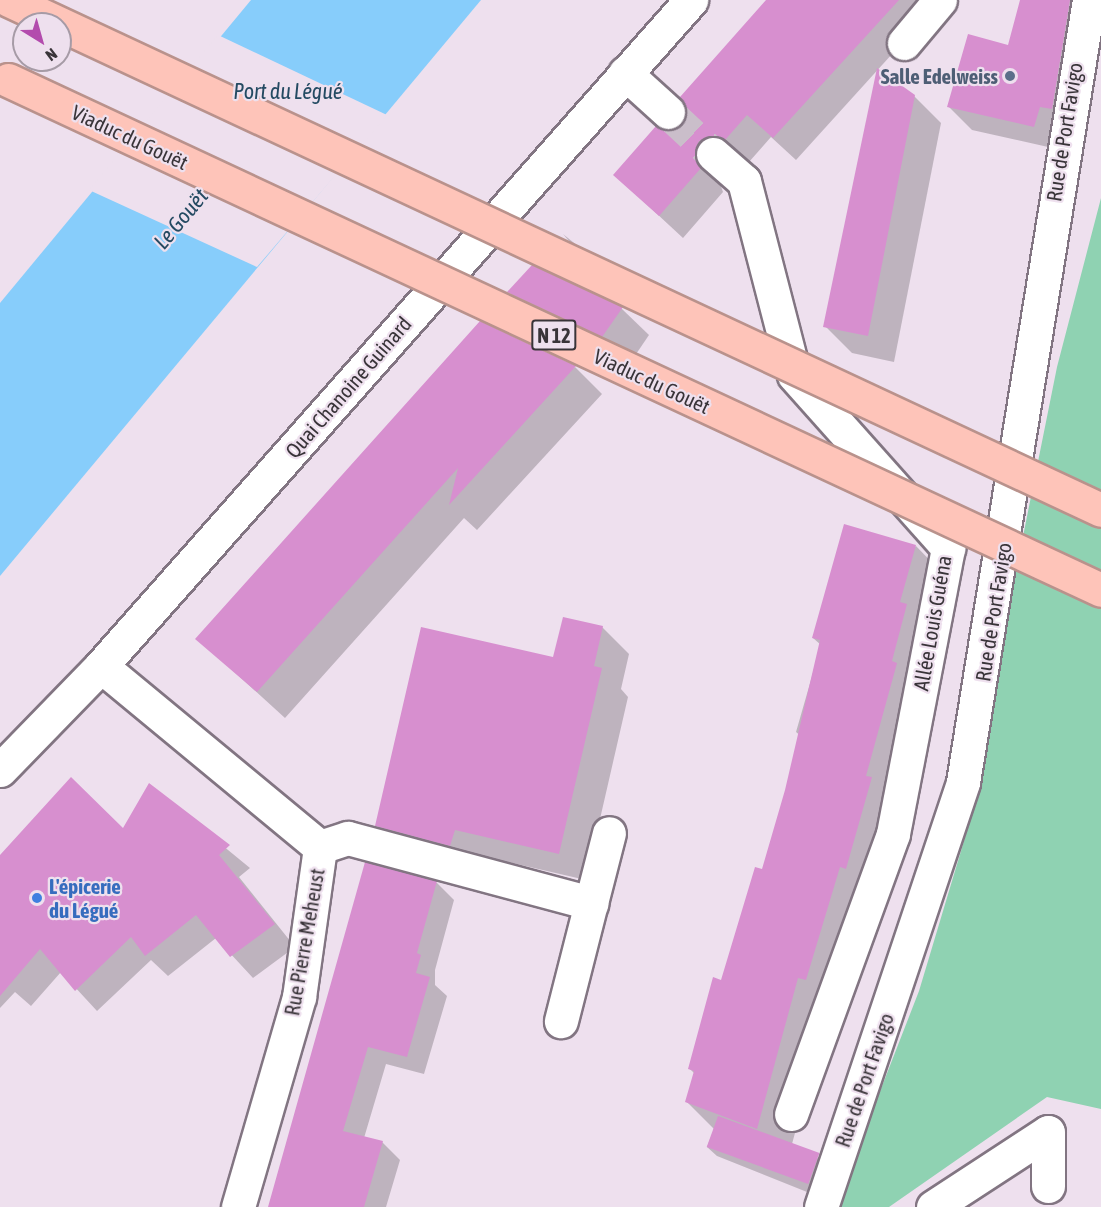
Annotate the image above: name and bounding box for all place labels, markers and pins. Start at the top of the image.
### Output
place label: Salle Edelweiss [881,63,998,89]
marker: Salle Edelweiss [1003,69,1017,83]
place label: L'épicerie du Légué [49,873,121,923]
marker: L'épicerie du Légué [30,891,44,905]

